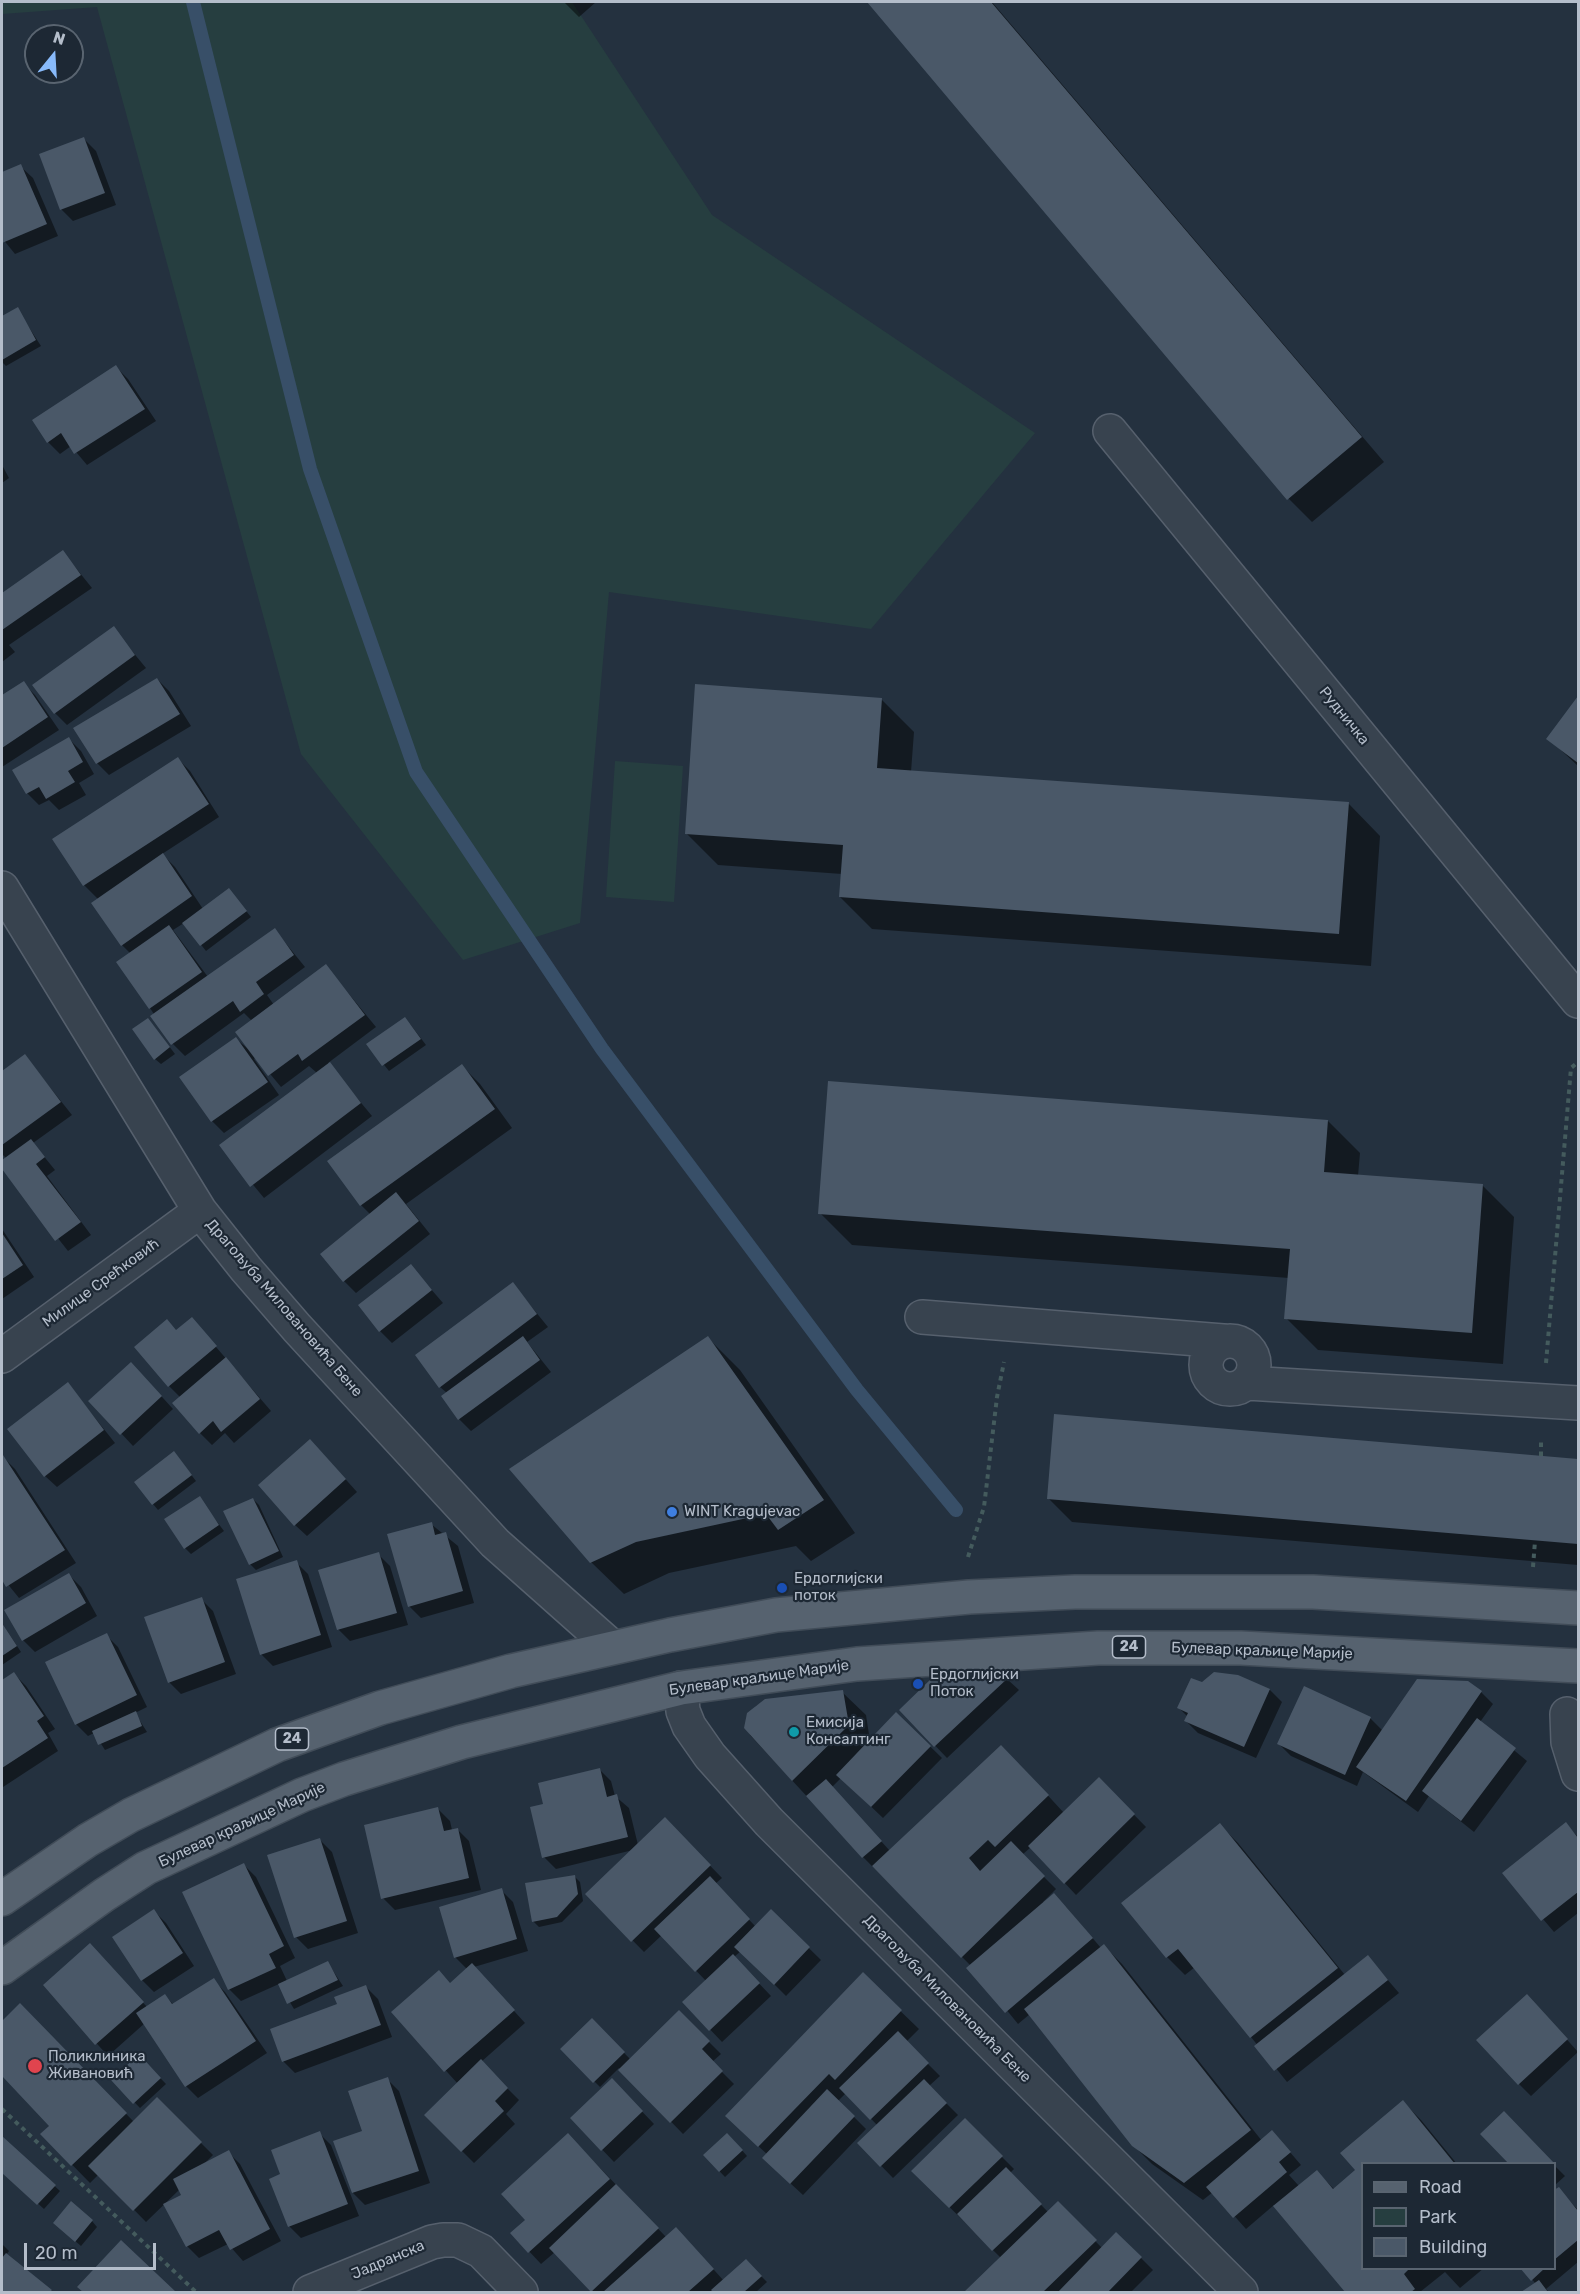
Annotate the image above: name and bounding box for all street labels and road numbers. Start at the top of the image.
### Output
street label: Рудничка [1315,683,1373,749]
street label: Драгољуба Миловановића Бене [202,1215,366,1401]
street label: Милице Срећковић [39,1235,163,1331]
road number: 24 [1112,1636,1146,1658]
street label: Булевар краљице Марије [1171,1639,1353,1663]
street label: Булевар краљице Марије [668,1656,850,1700]
road number: 24 [276,1728,308,1750]
street label: Булевар краљице Марије [156,1778,328,1872]
street label: Драгољуба Миловановића Бене [859,1911,1035,2087]
street label: Јадранска [349,2237,427,2283]

